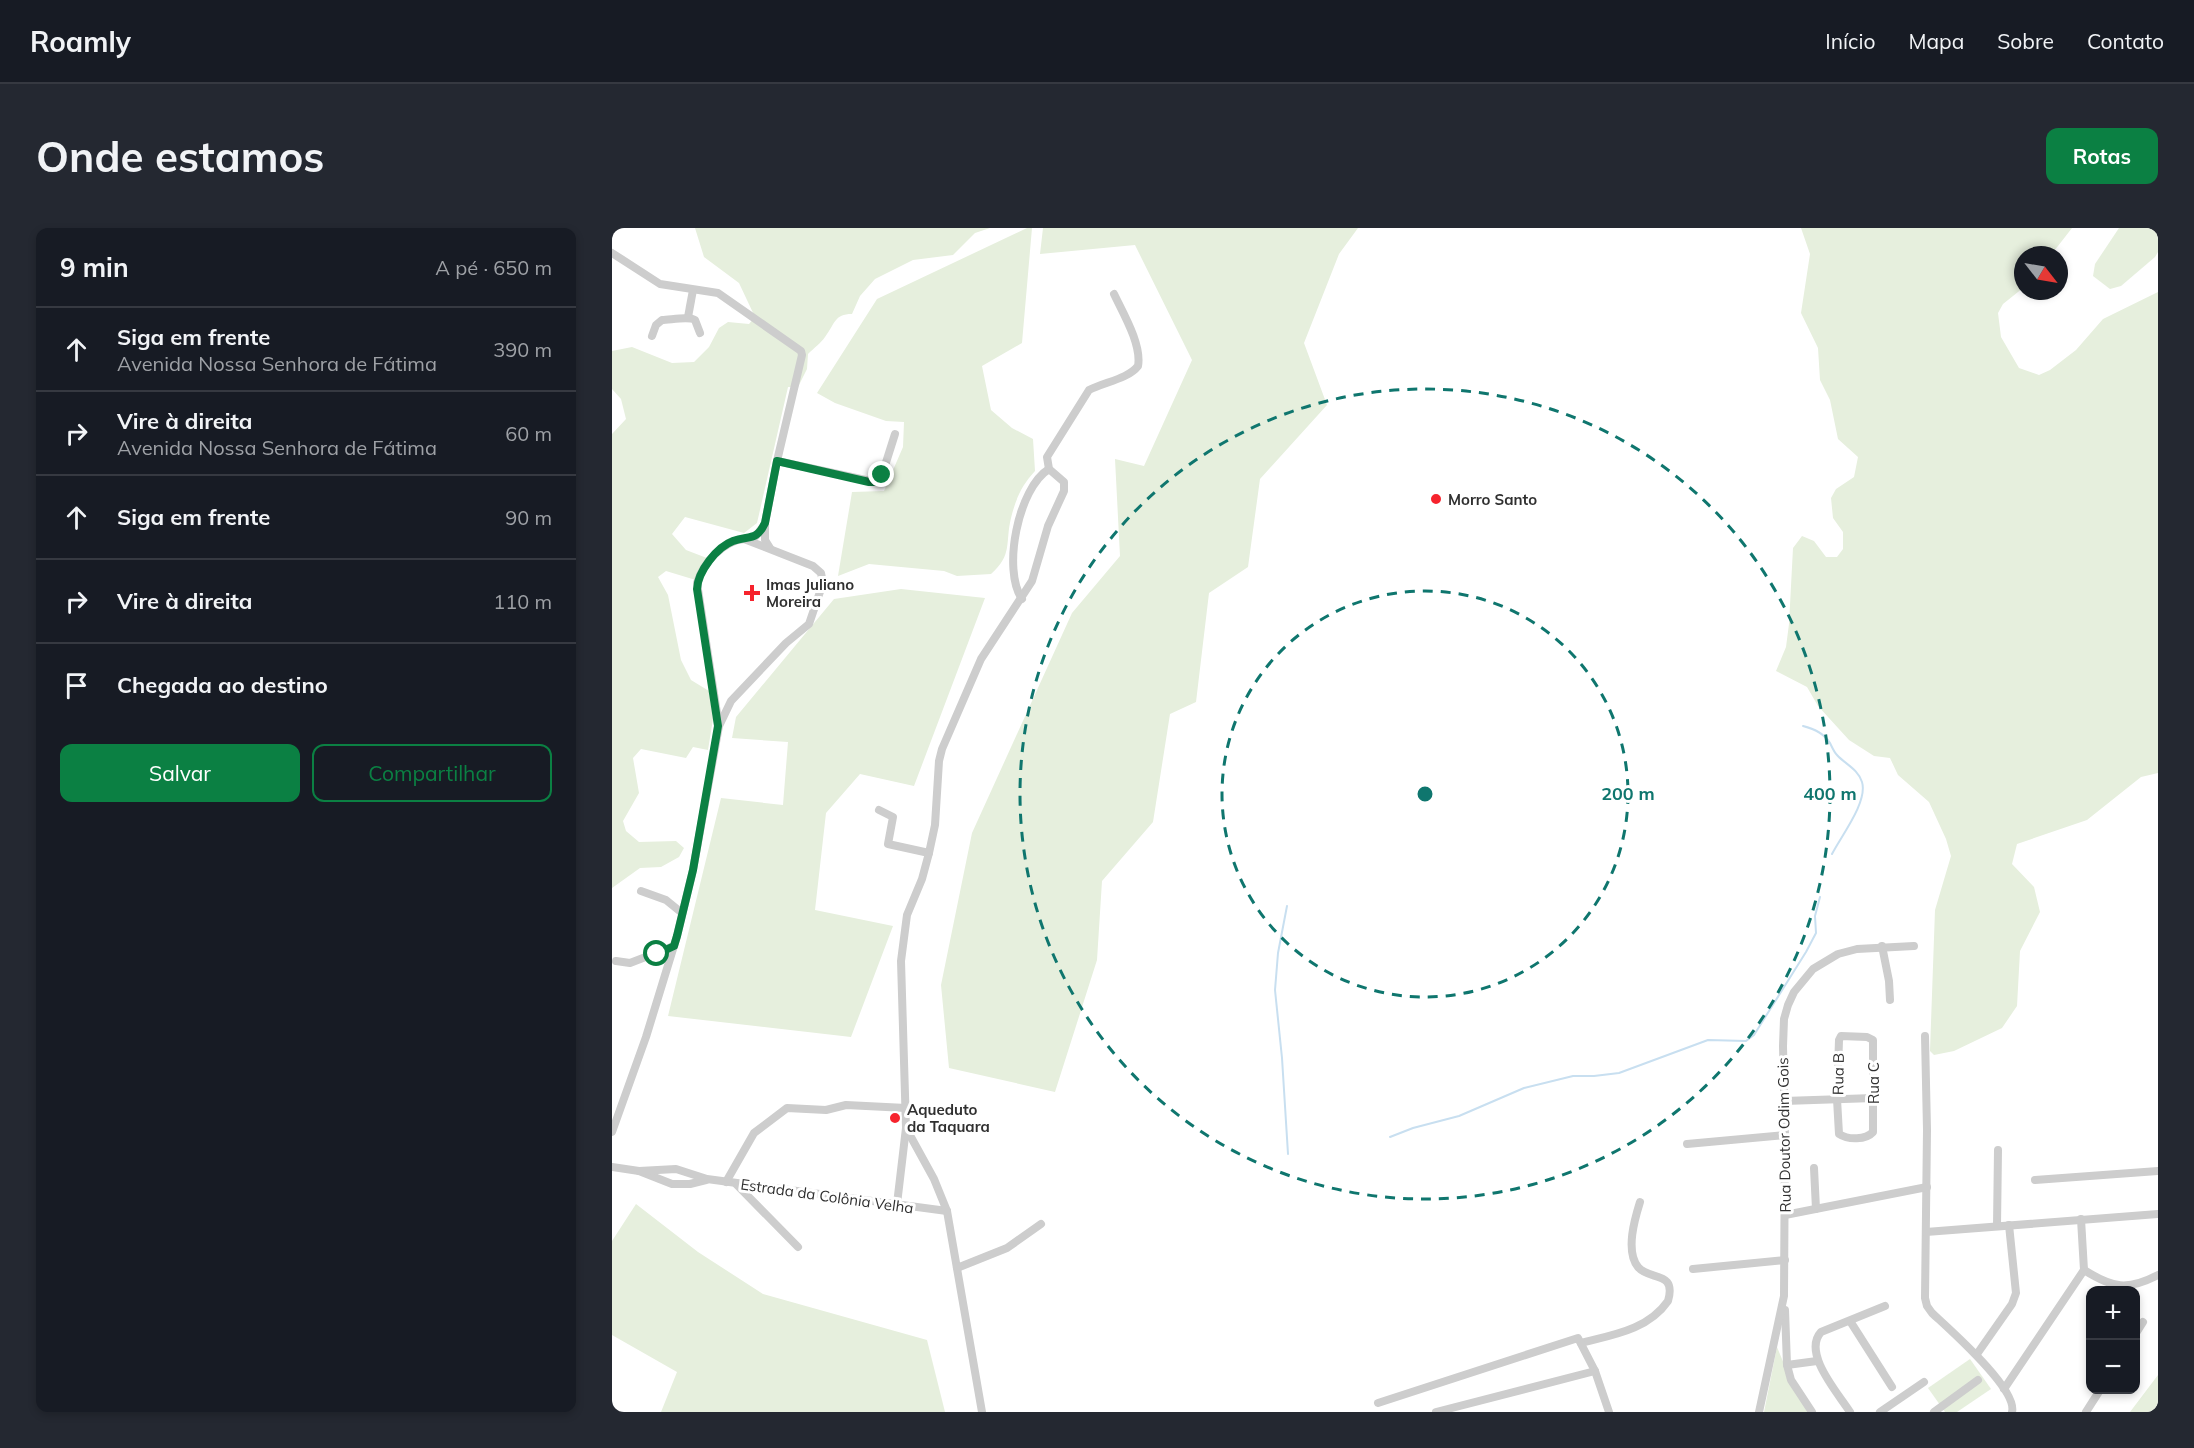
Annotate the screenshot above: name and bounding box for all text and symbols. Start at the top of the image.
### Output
text: Roamly [30,24,131,59]
text: Início [1825,28,1875,54]
text: Mapa [1908,28,1964,54]
text: Sobre [1997,28,2054,54]
text: Contato [2087,28,2164,54]
button: Rotas [2046,128,2158,184]
text: Onde estamos [36,130,324,183]
north arrow [2014,246,2068,300]
text: 9 min [60,251,129,284]
text: A pé · 650 m [435,255,552,280]
text: Siga em frente [117,323,270,351]
icon: ahead [60,333,93,366]
text: 390 m [493,337,552,362]
text: Avenida Nossa Senhora de Fátima [117,351,437,376]
text: Vire à direita [117,407,252,435]
icon: right [60,417,93,450]
text: 60 m [505,421,552,446]
text: Avenida Nossa Senhora de Fátima [117,435,437,460]
route end [868,461,894,487]
place label: Morro Santo [1448,490,1537,509]
marker: Morro Santo [1429,492,1443,506]
icon: ahead [60,501,93,534]
text: Siga em frente [117,503,270,531]
text: 90 m [505,505,552,530]
place label: Imas Juliano Moreira [766,575,854,611]
marker: Imas Juliano Moreira [743,584,761,602]
icon: right [60,585,93,618]
text: Vire à direita [117,587,252,615]
text: 110 m [493,589,552,614]
icon: arrive [60,669,93,702]
text: Chegada ao destino [117,671,328,699]
button: Salvar [60,744,300,802]
button: Compartilhar [312,744,552,802]
text: 200 m [1601,782,1655,805]
text: 400 m [1803,782,1857,805]
centre of rings [1415,784,1435,804]
route start [643,940,669,966]
street label: Rua B [1828,1053,1848,1095]
street label: Rua Doutor Odim Gois [1773,1057,1795,1213]
street label: Rua C [1864,1062,1883,1104]
place label: Aqueduto da Taquara [907,1100,990,1136]
marker: Aqueduto da Taquara [888,1111,902,1125]
street label: Estrada da Colônia Velha [739,1174,915,1218]
map controls [2086,1286,2140,1394]
button: + [2086,1286,2140,1340]
button: − [2086,1340,2140,1394]

